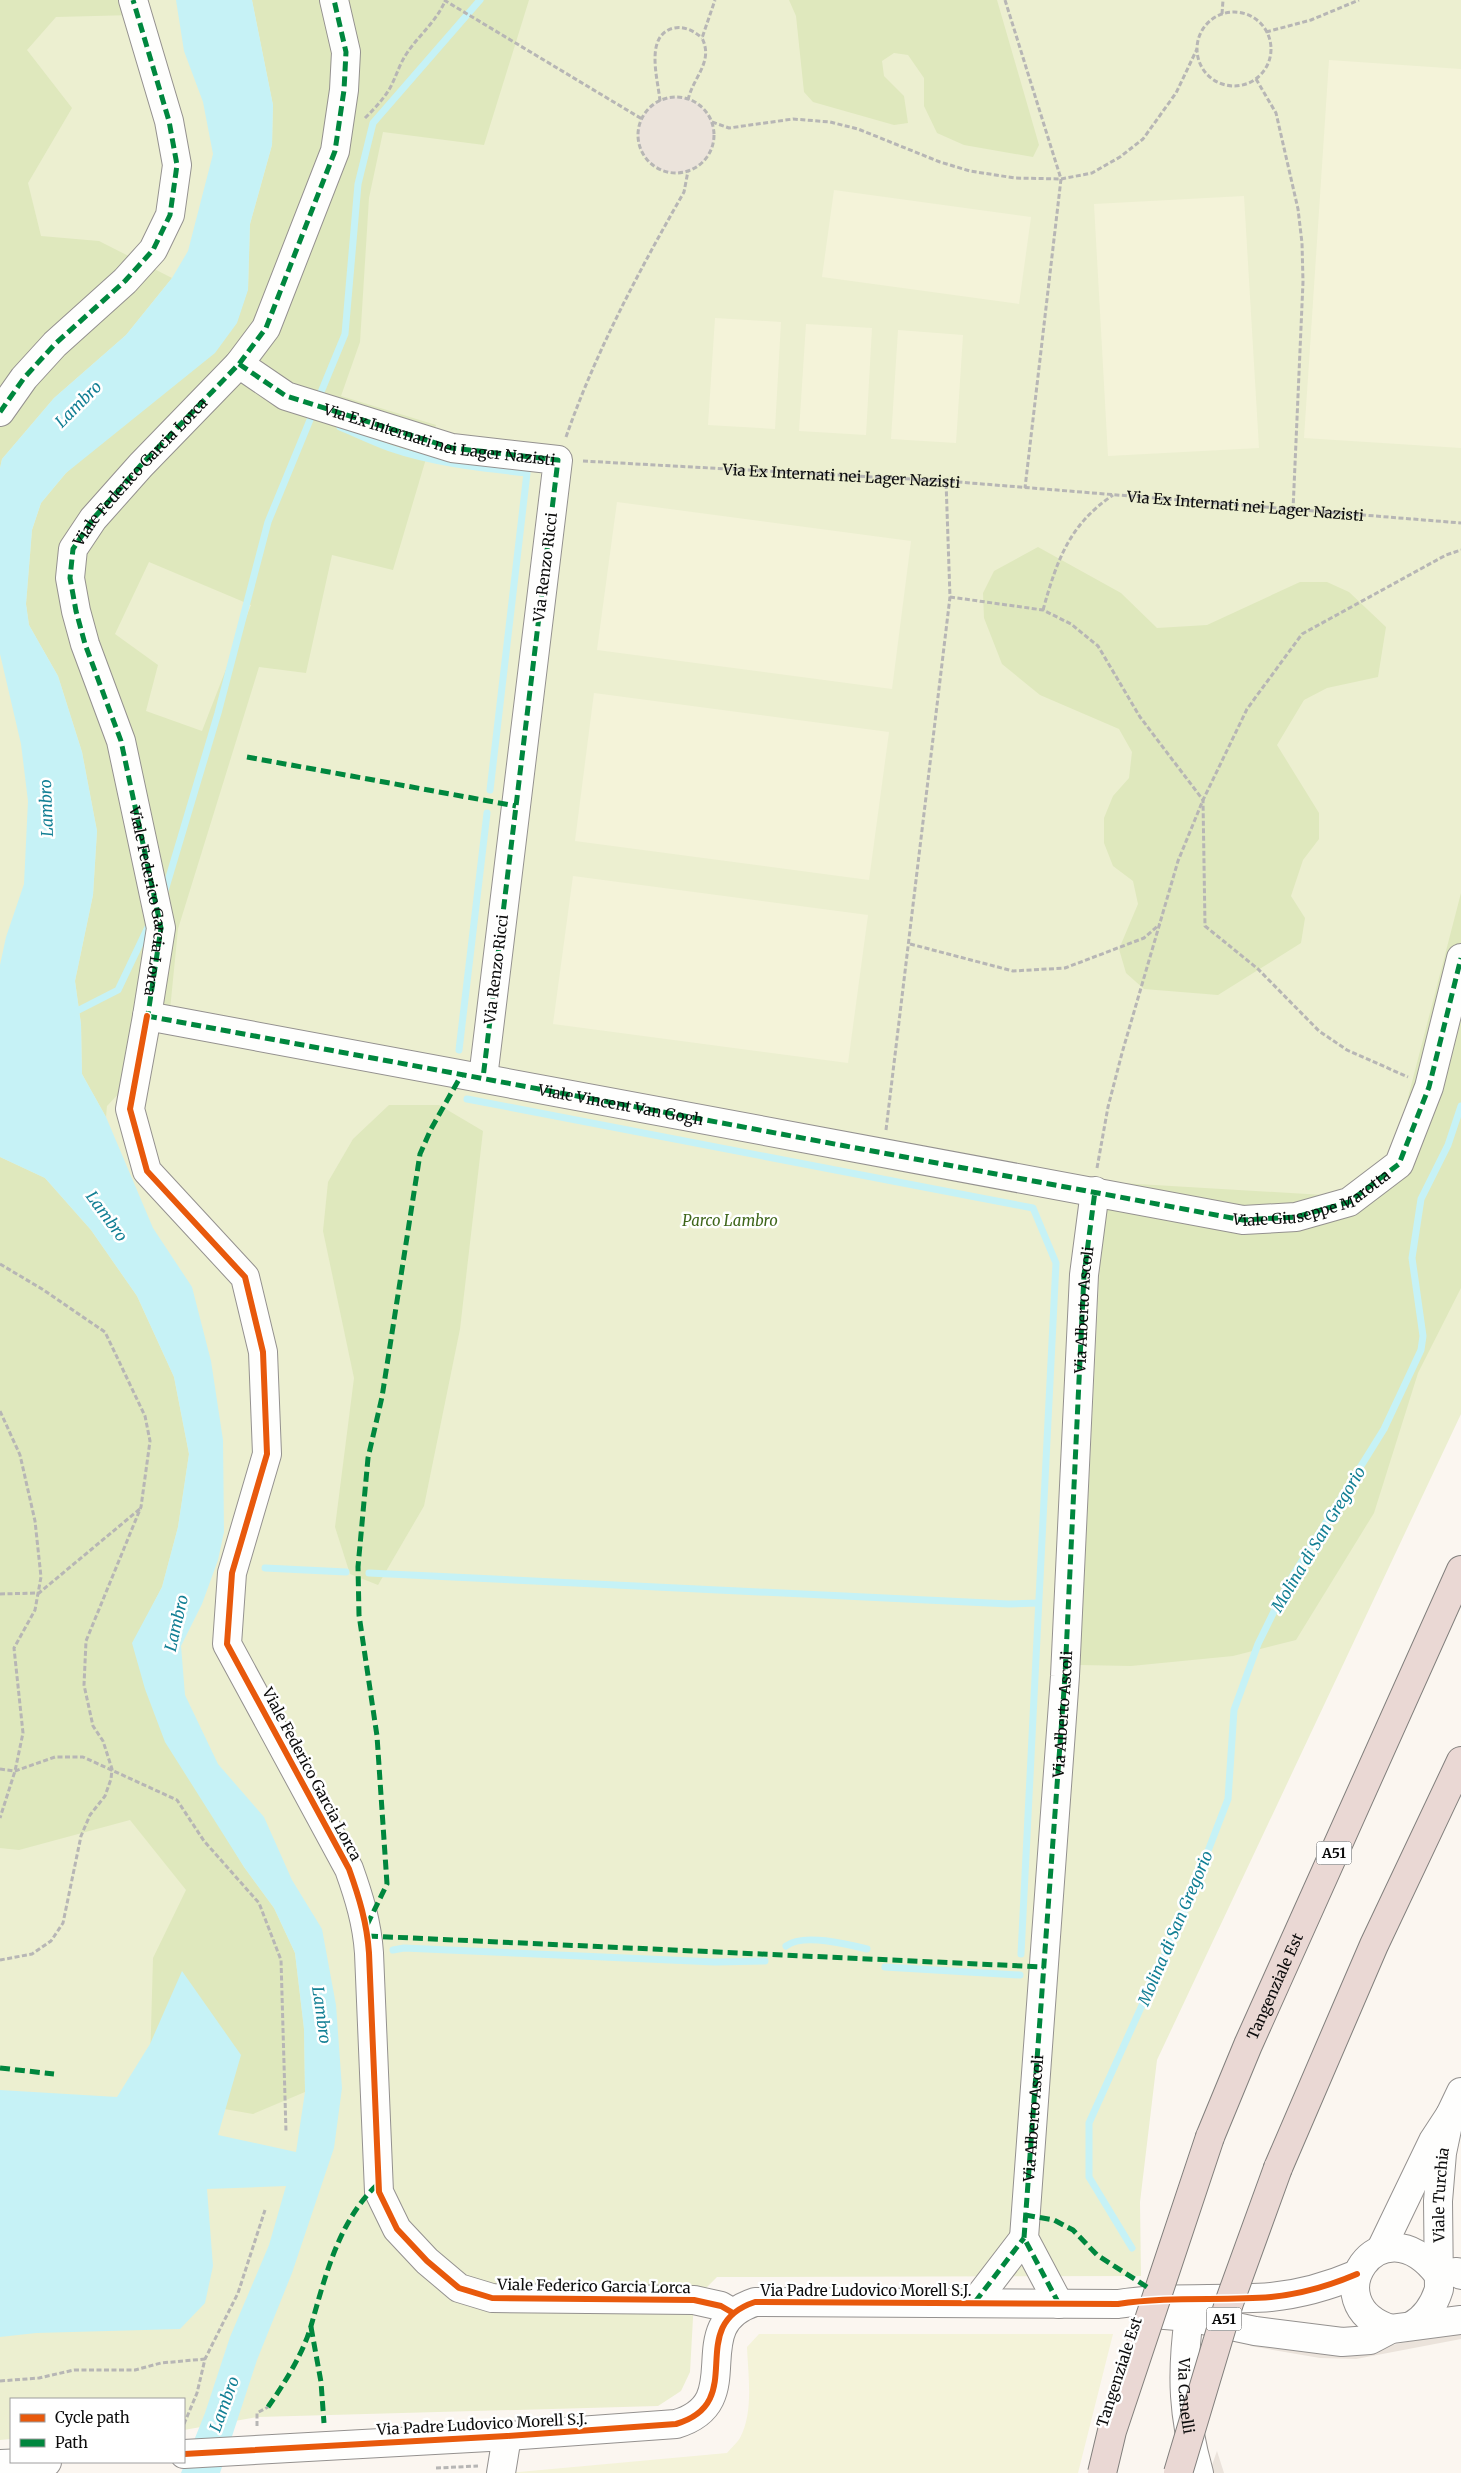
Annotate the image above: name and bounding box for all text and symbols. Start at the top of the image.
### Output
water label: Lambro [51,377,105,431]
street label: Viale Federico Garcia Lorca [68,393,211,550]
street label: Via Ex Internati nei Lager Nazisti [321,399,557,469]
street label: Via Ex Internati nei Lager Nazisti [721,459,961,492]
street label: Via Ex Internati nei Lager Nazisti [1125,486,1365,525]
street label: Via Renzo Ricci [529,511,561,624]
water label: Lambro [35,779,57,837]
street label: Viale Federico Garcia Lorca [125,803,171,998]
street label: Via Renzo Ricci [480,913,512,1026]
street label: Viale Vincent Van Gogh [536,1079,705,1129]
street label: Viale Giuseppe Marotta [1230,1165,1393,1230]
water label: Lambro [82,1187,132,1245]
park label: Parco Lambro [682,1211,778,1230]
street label: Via Alberto Ascoli [1070,1245,1097,1375]
water label: Molina di San Gregorio [1266,1463,1369,1616]
water label: Lambro [160,1593,192,1653]
street label: Via Alberto Ascoli [1048,1650,1076,1779]
street label: Viale Federico Garcia Lorca [258,1683,366,1864]
road number: A51 [1316,1842,1352,1865]
water label: Molina di San Gregorio [1133,1848,1217,2009]
street label: Tangenziale Est [1242,1930,1307,2042]
water label: Lambro [308,1985,336,2045]
street label: Via Alberto Ascoli [1019,2054,1047,2183]
street label: Viale Turchia [1428,2145,1452,2243]
street label: Viale Federico Garcia Lorca [496,2275,691,2297]
street label: Via Padre Ludovico Morell S.J. [760,2281,971,2300]
road number: A51 [1206,2308,1242,2330]
street label: Tangenziale Est [1092,2314,1146,2430]
street label: Via Canelli [1175,2356,1199,2435]
water label: Lambro [205,2374,243,2434]
legend [10,2398,185,2463]
text: Cycle path [55,2408,130,2427]
street label: Via Padre Ludovico Morell S.J. [375,2409,588,2439]
text: Path [55,2433,88,2452]

